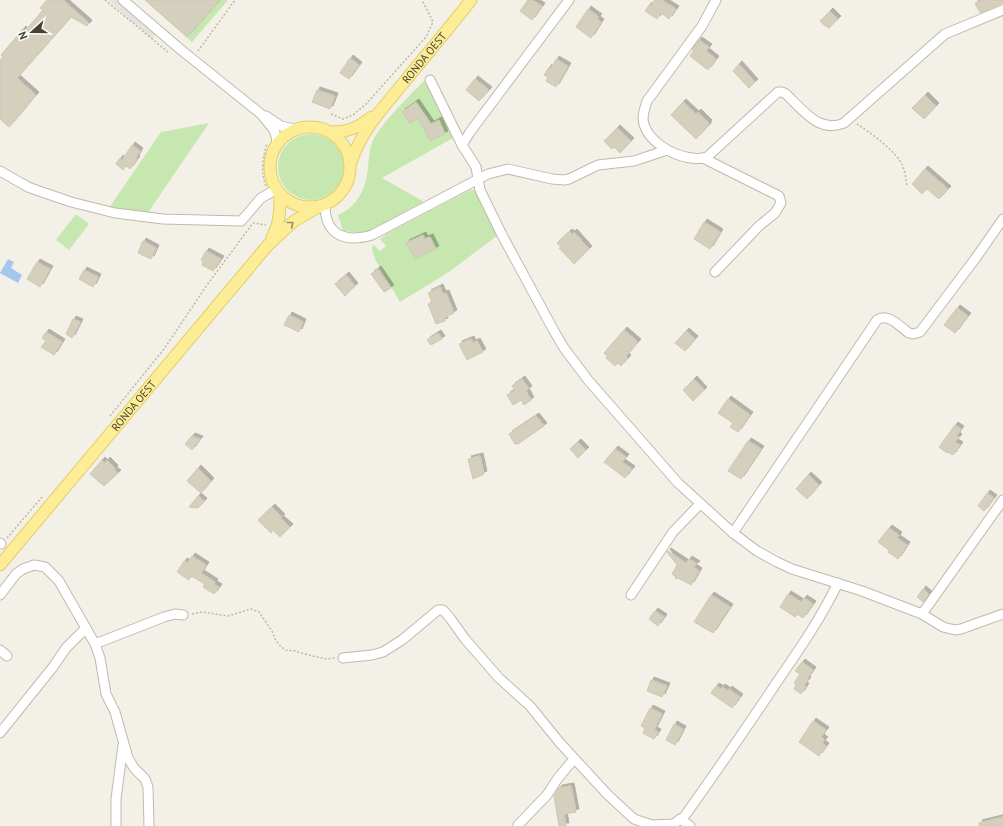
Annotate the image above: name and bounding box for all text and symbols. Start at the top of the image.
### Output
north arrow [12,12,52,52]
street label: RONDA OEST [399,29,449,86]
text: N [15,30,30,41]
one-way arrow [287,221,294,228]
street label: RONDA OEST [108,377,159,434]

